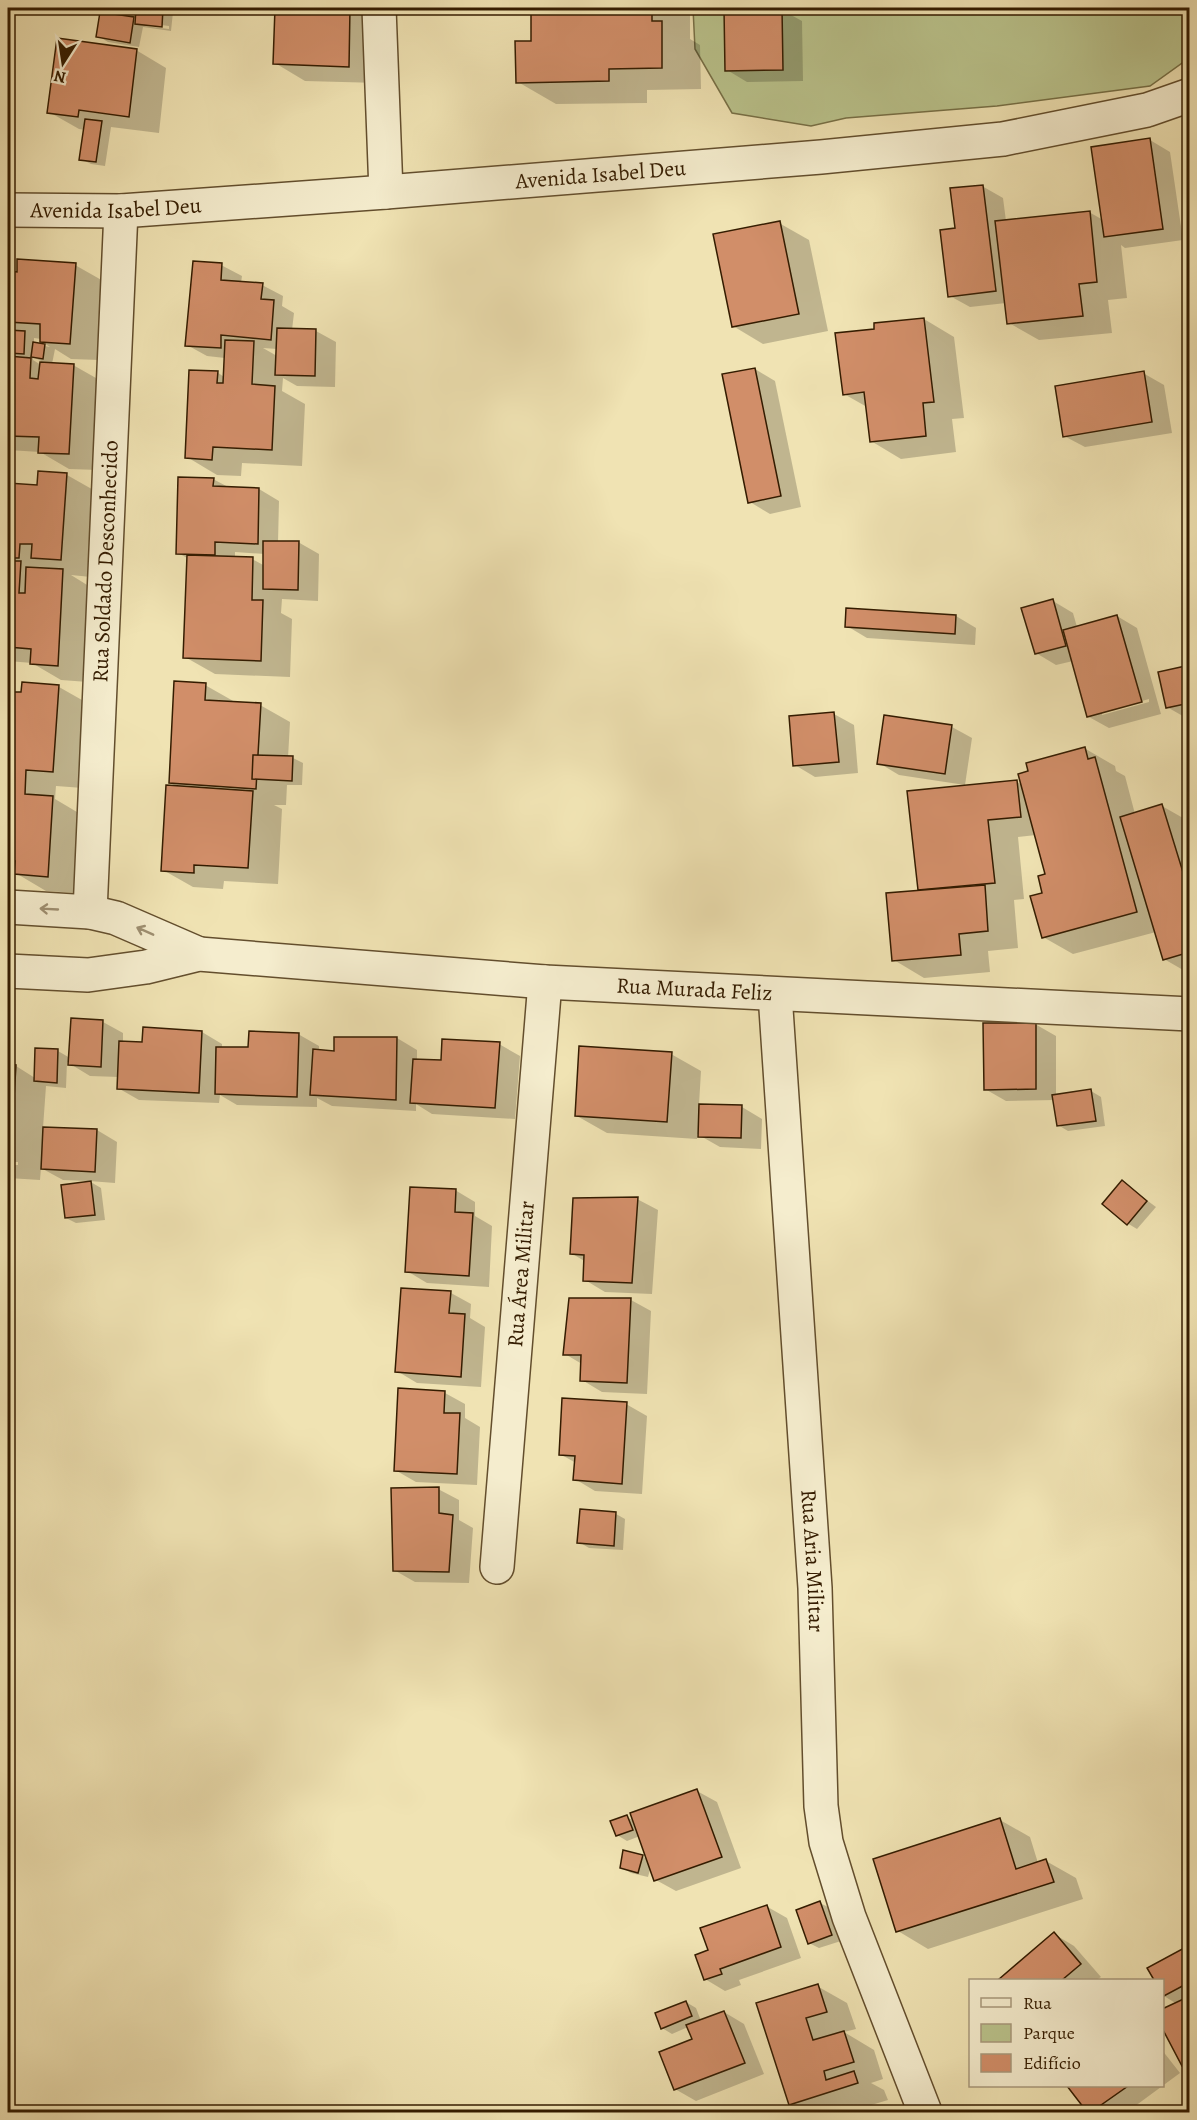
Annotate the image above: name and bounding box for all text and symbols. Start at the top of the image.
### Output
north arrow [33,33,93,93]
text: N [52,65,68,89]
street label: Avenida Isabel Deu [513,153,687,197]
street label: Avenida Isabel Deu [29,190,203,226]
street label: Rua Soldado Desconhecido [85,440,126,683]
one-way arrow [39,904,59,915]
one-way arrow [137,925,155,936]
street label: Rua Murada Feliz [616,971,773,1008]
street label: Rua Área Militar [500,1200,542,1348]
street label: Rua Aria Militar [793,1488,831,1633]
legend [969,1979,1164,2087]
text: Rua [1023,1991,1052,2015]
text: Parque [1023,2021,1075,2045]
text: Edifício [1023,2051,1081,2075]

